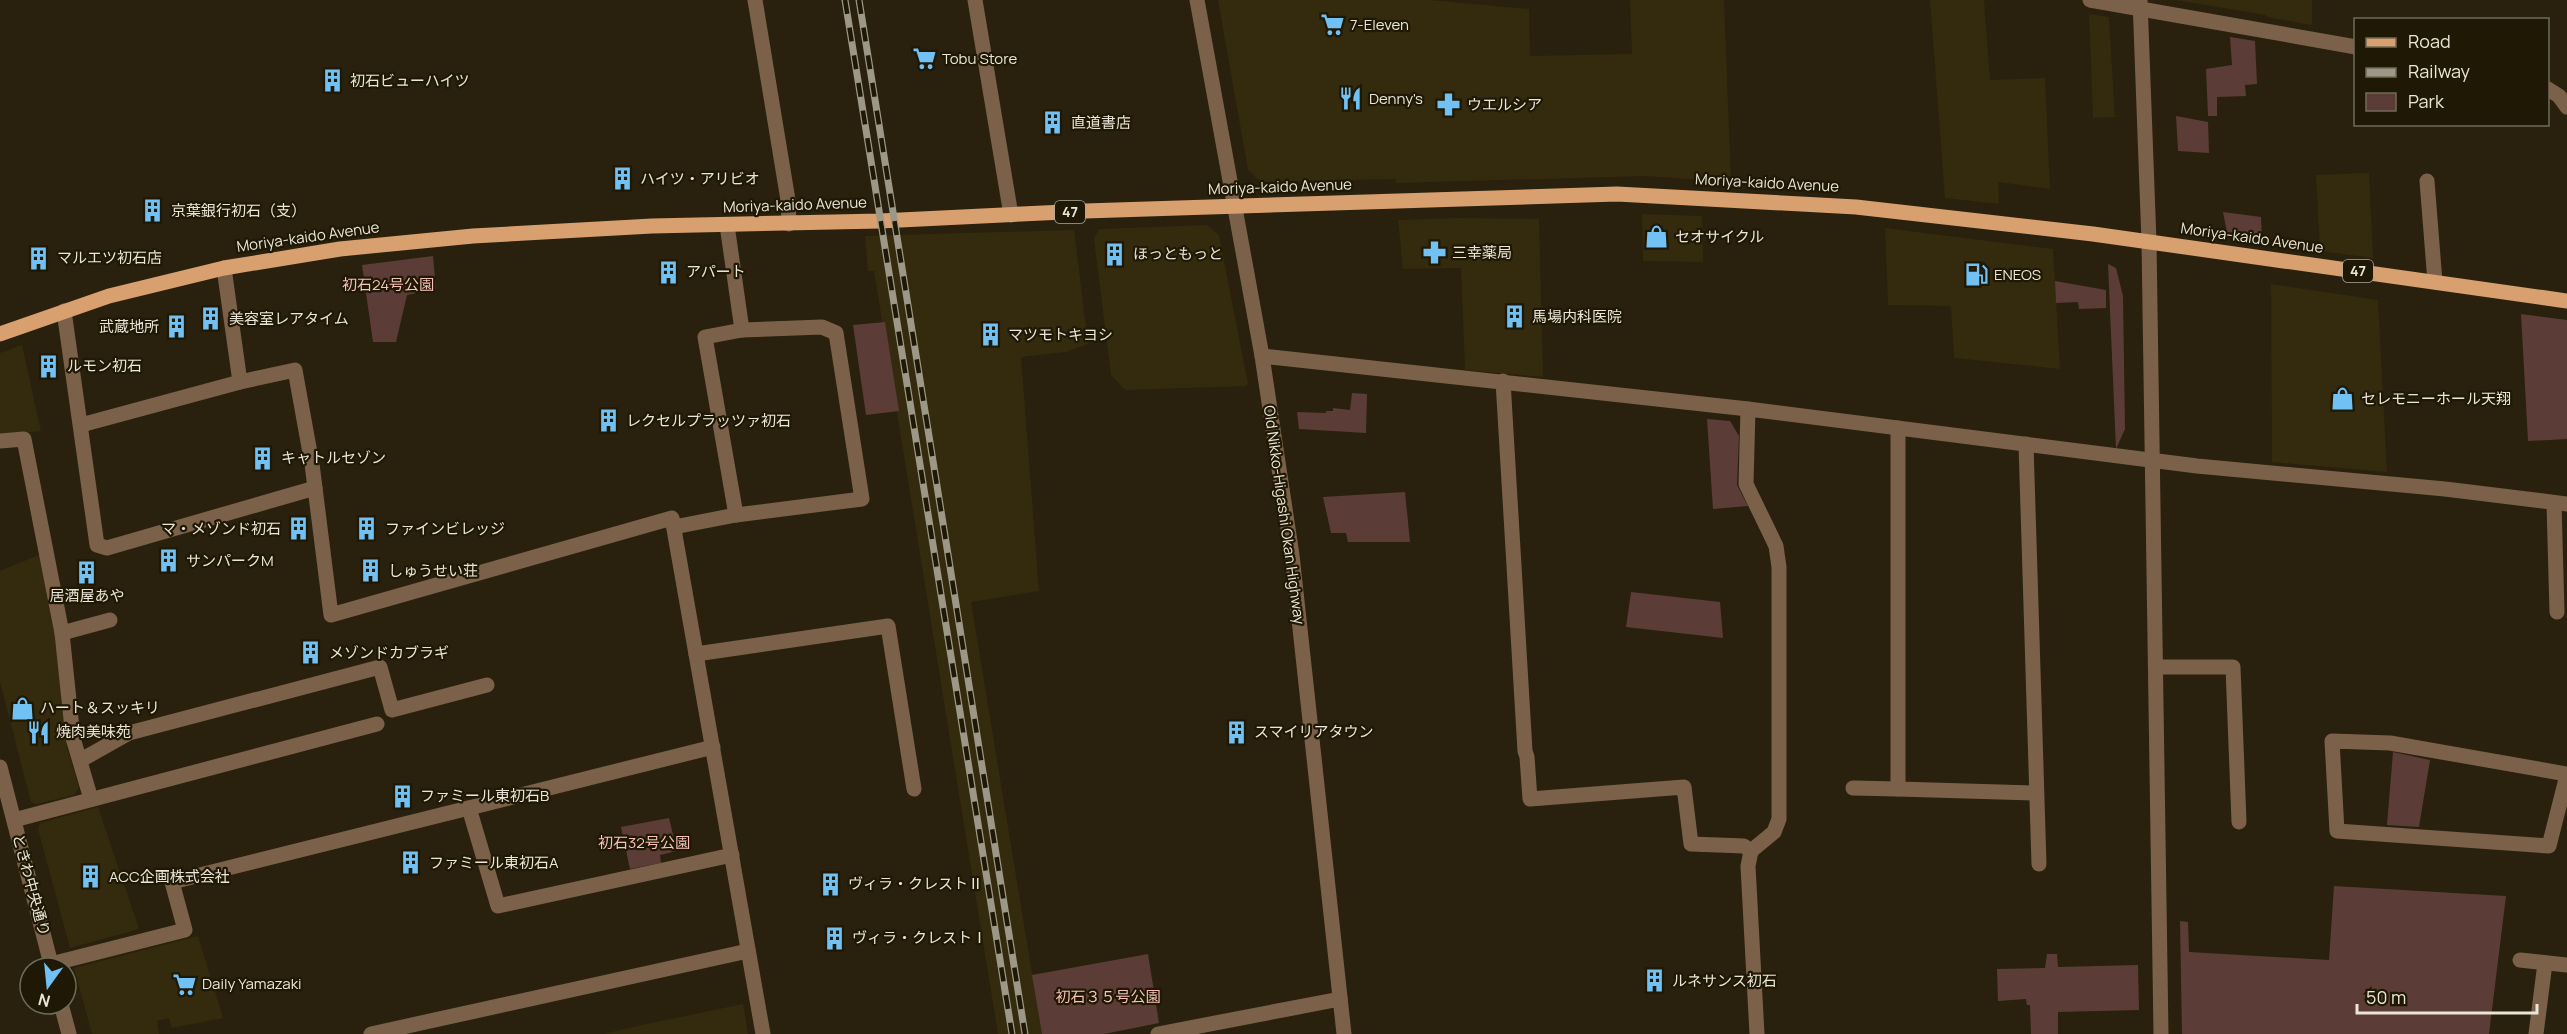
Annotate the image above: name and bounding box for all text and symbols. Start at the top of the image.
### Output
supermarket icon: 7-Eleven [1319,12,1345,38]
place label: 7-Eleven [1350,14,1409,35]
legend [2354,18,2549,126]
text: Road [2408,29,2451,53]
supermarket icon: Tobu Store [911,46,937,72]
place label: Tobu Store [942,48,1017,69]
text: Railway [2408,59,2470,83]
building icon: 初石ビューハイツ [319,68,345,94]
place label: 初石ビューハイツ [350,70,469,91]
restaurant icon: Denny's [1338,86,1364,112]
place label: Denny's [1369,88,1423,109]
text: Park [2408,89,2445,113]
pharmacy icon: ウエルシア [1436,92,1462,118]
place label: ウエルシア [1467,94,1542,115]
building icon: 直道書店 [1040,110,1066,136]
place label: 直道書店 [1071,112,1131,133]
building icon: ハイツ・アリビオ [609,166,635,192]
place label: ハイツ・アリビオ [640,168,760,189]
street label: Moriya-kaido Avenue [1695,168,1840,197]
street label: Moriya-kaido Avenue [1208,173,1353,200]
street label: Moriya-kaido Avenue [723,191,868,218]
building icon: 京葉銀行初石（支） [140,198,166,224]
place label: 京葉銀行初石（支） [171,200,306,221]
road number: 47 [1055,201,1085,223]
street label: Moriya-kaido Avenue [235,216,381,257]
street label: Moriya-kaido Avenue [2179,217,2325,258]
shop icon: セオサイクル [1644,224,1670,250]
place label: セオサイクル [1675,226,1764,247]
pharmacy icon: 三幸薬局 [1421,240,1447,266]
building icon: ほっともっと [1102,241,1128,267]
place label: 三幸薬局 [1452,242,1512,263]
place label: ほっともっと [1133,243,1223,264]
building icon: マルエツ初石店 [26,245,52,271]
place label: マルエツ初石店 [57,247,162,268]
building icon: アパート [655,259,681,285]
road number: 47 [2343,260,2373,282]
place label: アパート [686,261,746,282]
fuel station icon: ENEOS [1963,262,1989,288]
place label: ENEOS [1994,264,2041,285]
park label: 初石24号公園 [342,274,434,295]
building icon: 馬場内科医院 [1501,304,1527,330]
building icon: 美容室レアタイム [198,306,224,332]
place label: 馬場内科医院 [1532,306,1622,327]
place label: 美容室レアタイム [229,308,349,329]
building icon: 武蔵地所 [164,314,190,340]
place label: 武蔵地所 [99,316,159,337]
building icon: マツモトキヨシ [977,322,1003,348]
place label: マツモトキヨシ [1008,324,1113,345]
building icon: ルモン初石 [36,353,62,379]
place label: ルモン初石 [67,355,142,376]
shop icon: セレモニーホール天翔 [2330,386,2356,412]
place label: セレモニーホール天翔 [2361,388,2511,409]
street label: Old Nikko-Higashi Okan Highway [1259,404,1310,626]
building icon: レクセルプラッツァ初石 [595,408,621,434]
place label: レクセルプラッツァ初石 [626,410,791,431]
building icon: キャトルセゾン [250,445,276,471]
place label: キャトルセゾン [281,447,386,468]
building icon: マ・メゾンド初石 [286,516,312,542]
building icon: ファインビレッジ [354,516,380,542]
place label: マ・メゾンド初石 [161,518,281,539]
place label: ファインビレッジ [385,518,505,539]
building icon: サンパークM [155,548,181,574]
place label: サンパークM [186,550,274,571]
building icon: しゅうせい荘 [357,558,383,584]
building icon: 居酒屋あや [74,559,100,585]
place label: しゅうせい荘 [388,560,478,581]
place label: 居酒屋あや [49,585,125,606]
building icon: メゾンドカブラギ [298,640,324,666]
place label: メゾンドカブラギ [329,642,449,663]
shop icon: ハート＆スッキリ [9,695,35,721]
place label: ハート＆スッキリ [40,697,160,718]
restaurant icon: 焼肉美味苑 [25,719,51,745]
building icon: スマイリアタウン [1223,719,1249,745]
place label: 焼肉美味苑 [56,721,131,742]
place label: スマイリアタウン [1254,721,1374,742]
building icon: ファミール東初石B [389,783,415,809]
place label: ファミール東初石B [420,785,549,806]
street label: ときわ中央通り [8,831,55,938]
park label: 初石32号公園 [598,832,690,853]
building icon: ファミール東初石A [398,850,424,876]
place label: ファミール東初石A [429,852,559,873]
building icon: ACC企画株式会社 [78,864,104,890]
place label: ACC企画株式会社 [109,866,230,887]
building icon: ヴィラ・クレストⅡ [817,871,843,897]
place label: ヴィラ・クレストⅡ [848,873,983,894]
building icon: ヴィラ・クレストⅠ [821,925,847,951]
place label: ヴィラ・クレストⅠ [852,927,987,948]
north arrow [18,956,78,1016]
building icon: ルネサンス初石 [1641,968,1667,994]
place label: ルネサンス初石 [1672,970,1777,991]
supermarket icon: Daily Yamazaki [171,971,197,997]
place label: Daily Yamazaki [202,973,302,994]
scale bar [2357,977,2537,1015]
text: 50 m [2366,985,2406,1009]
park label: 初石３５号公園 [1055,986,1161,1007]
text: N [36,988,53,1013]

